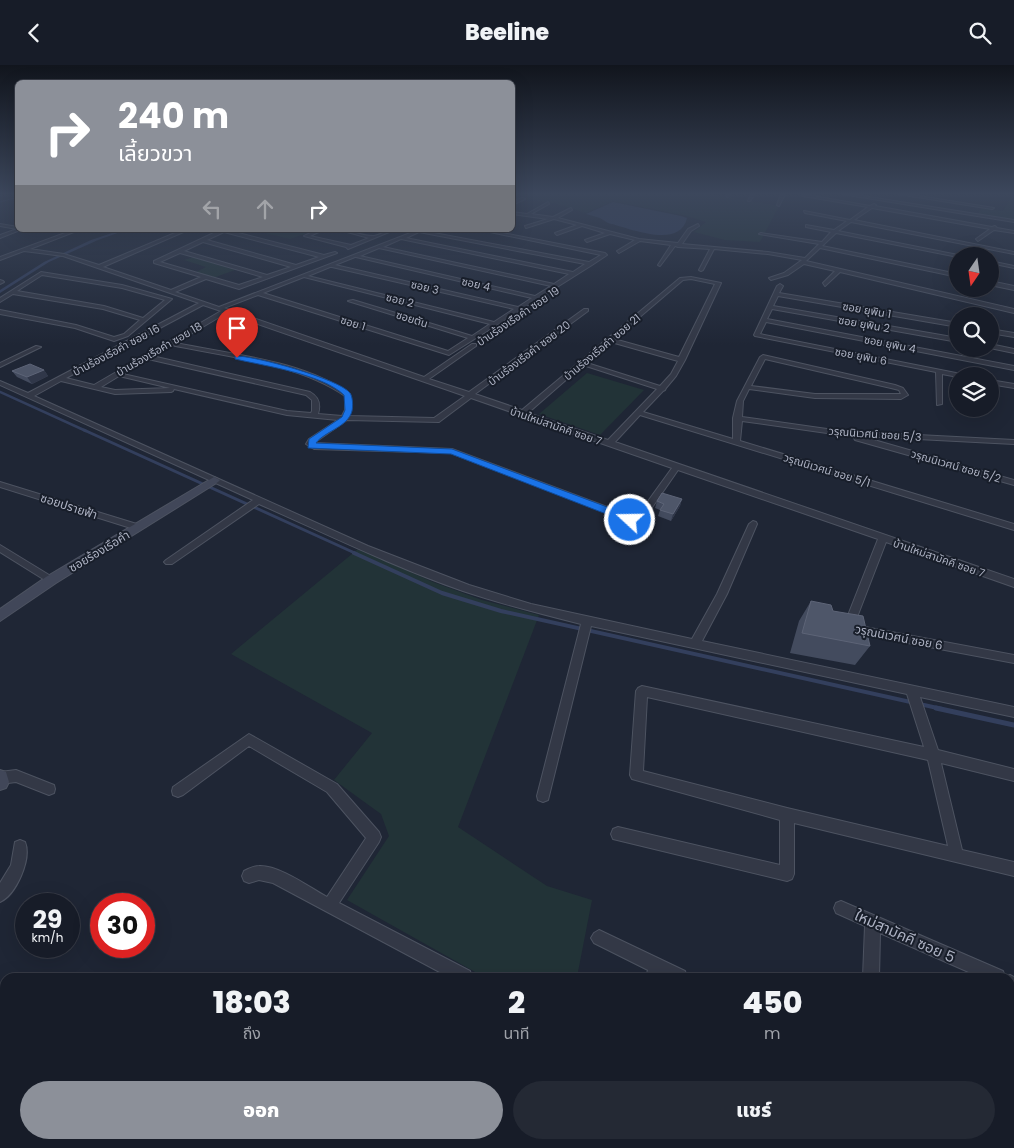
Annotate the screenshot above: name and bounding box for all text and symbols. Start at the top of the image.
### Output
text: Beeline [465,17,549,48]
icon: back [20,19,48,47]
icon: search [966,19,994,47]
text: 240 m [118,91,229,140]
icon: right [35,100,100,165]
text: เลี้ยวขวา [118,138,193,169]
icon: left [198,195,226,223]
icon: ahead [251,195,279,223]
icon: right [304,195,332,223]
north arrow [949,247,999,297]
map controls [949,247,999,417]
street label: ซอย 4 [460,273,492,295]
street label: ซอย 3 [409,276,441,298]
street label: บ้านร้องเรือคำ ซอย 19 [473,282,563,350]
street label: ซอย 2 [384,289,416,311]
street label: ซอย ยุพิน 1 [841,298,893,322]
pin [216,307,258,358]
street label: ซอยตัน [394,307,430,331]
button: search [949,307,999,357]
street label: บ้านร้องเรือคำ ซอย 21 [560,310,644,384]
street label: ซอย 1 [339,312,367,334]
street label: ซอย ยุพิน 2 [837,312,891,336]
icon: arrive [223,314,251,342]
street label: บ้านร้องเรือคำ ซอย 20 [484,317,574,389]
street label: บ้านร้องเรือคำ ซอย 18 [113,318,205,380]
street label: บ้านร้องเรือคำ ซอย 16 [69,320,163,380]
street label: ซอย ยุพิน 4 [863,331,917,357]
street label: ซอย ยุพิน 6 [834,343,888,369]
button: layers [949,367,999,417]
street label: บ้านใหม่สามัคคี ซอย 7 [508,403,604,449]
street label: วรุณนิเวศน์ ซอย 5/3 [828,423,922,445]
street label: วรุณนิเวศน์ ซอย 5/2 [909,445,1003,487]
street label: วรุณนิเวศน์ ซอย 5/1 [782,449,872,491]
street label: ซอยปรายฟ้า [38,489,100,523]
position arrow [603,493,655,545]
street label: ซอยร้องเรือคำ [65,526,133,576]
street label: บ้านใหม่สามัคคี ซอย 7 [891,535,987,581]
street label: วรุณนิเวศน์ ซอย 6 [854,620,944,654]
speed limit sign: 30 [90,893,155,958]
text: 29 [33,902,62,937]
street label: ใหม่สามัคคี ซอย 5 [851,904,959,968]
text: km/h [32,929,63,946]
text: 18:03 [213,981,291,1024]
text: 2 [508,981,525,1024]
text: 450 [742,981,802,1024]
text: ถึง [243,1022,261,1045]
text: นาที [504,1022,530,1045]
text: m [764,1022,781,1045]
button: ออก [20,1081,503,1139]
button: แชร์ [513,1081,995,1139]

